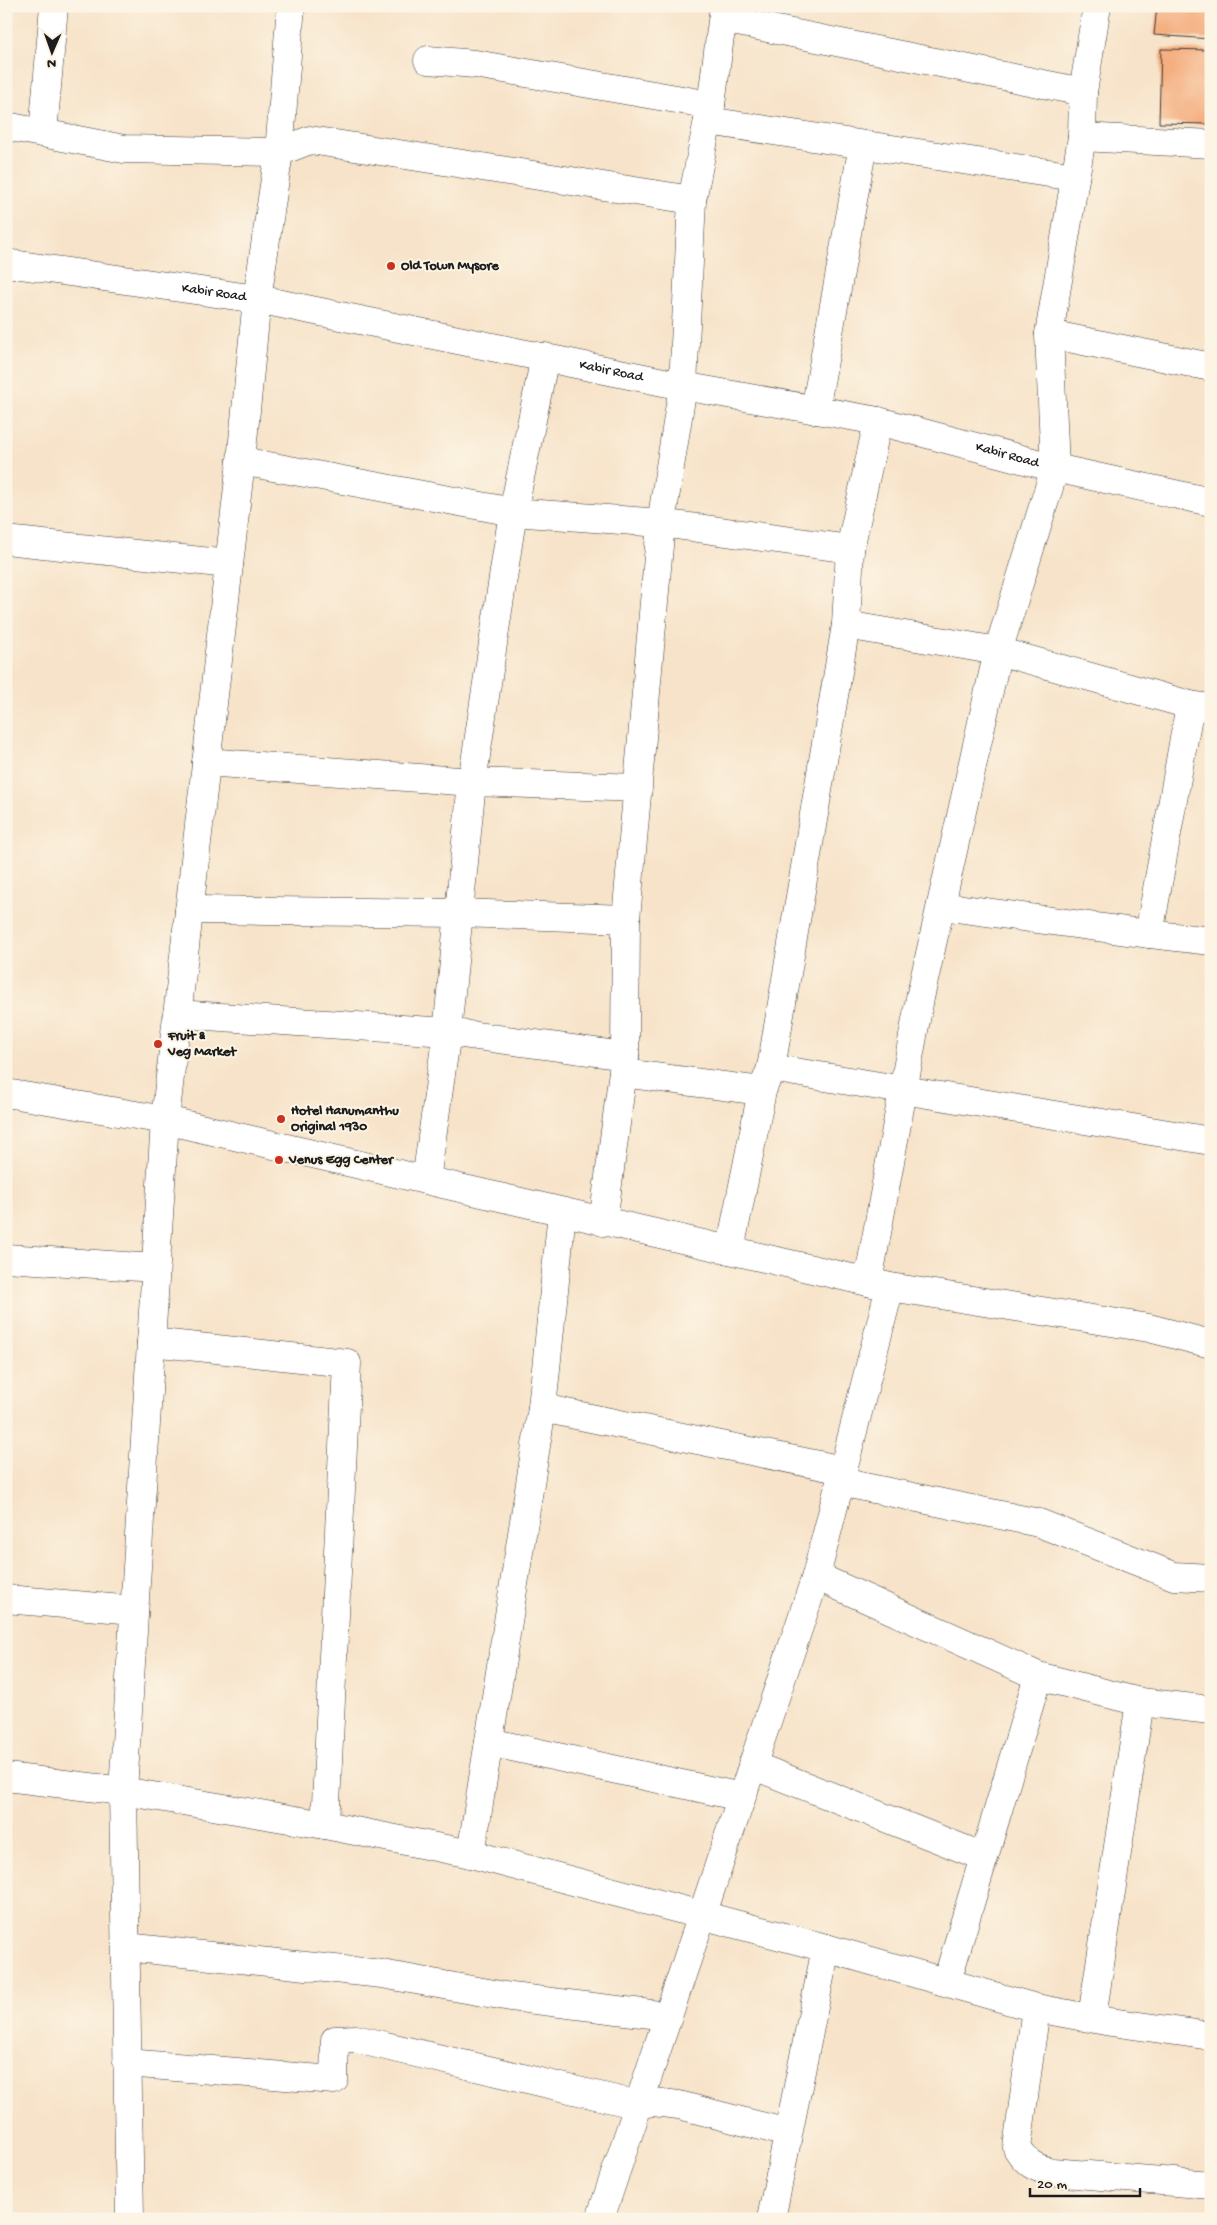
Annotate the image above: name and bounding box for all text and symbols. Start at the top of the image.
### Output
north arrow [28,28,78,78]
text: N [47,54,56,71]
place label: Old Town Mysore [401,258,499,275]
marker: Old Town Mysore [385,260,397,272]
street label: Kabir Road [181,280,249,306]
street label: Kabir Road [578,357,646,386]
street label: Kabir Road [974,439,1042,472]
place label: Fruit & Veg Market [167,1028,237,1061]
marker: Fruit & Veg Market [152,1038,164,1050]
place label: Hotel Hanumanthu Original 1930 [291,1103,399,1136]
marker: Hotel Hanumanthu Original 1930 [275,1113,287,1125]
place label: Venus Egg Center [288,1152,395,1169]
marker: Venus Egg Center [273,1154,285,1166]
scale bar [1030,2165,1140,2197]
text: 20 m [1037,2176,1067,2194]

